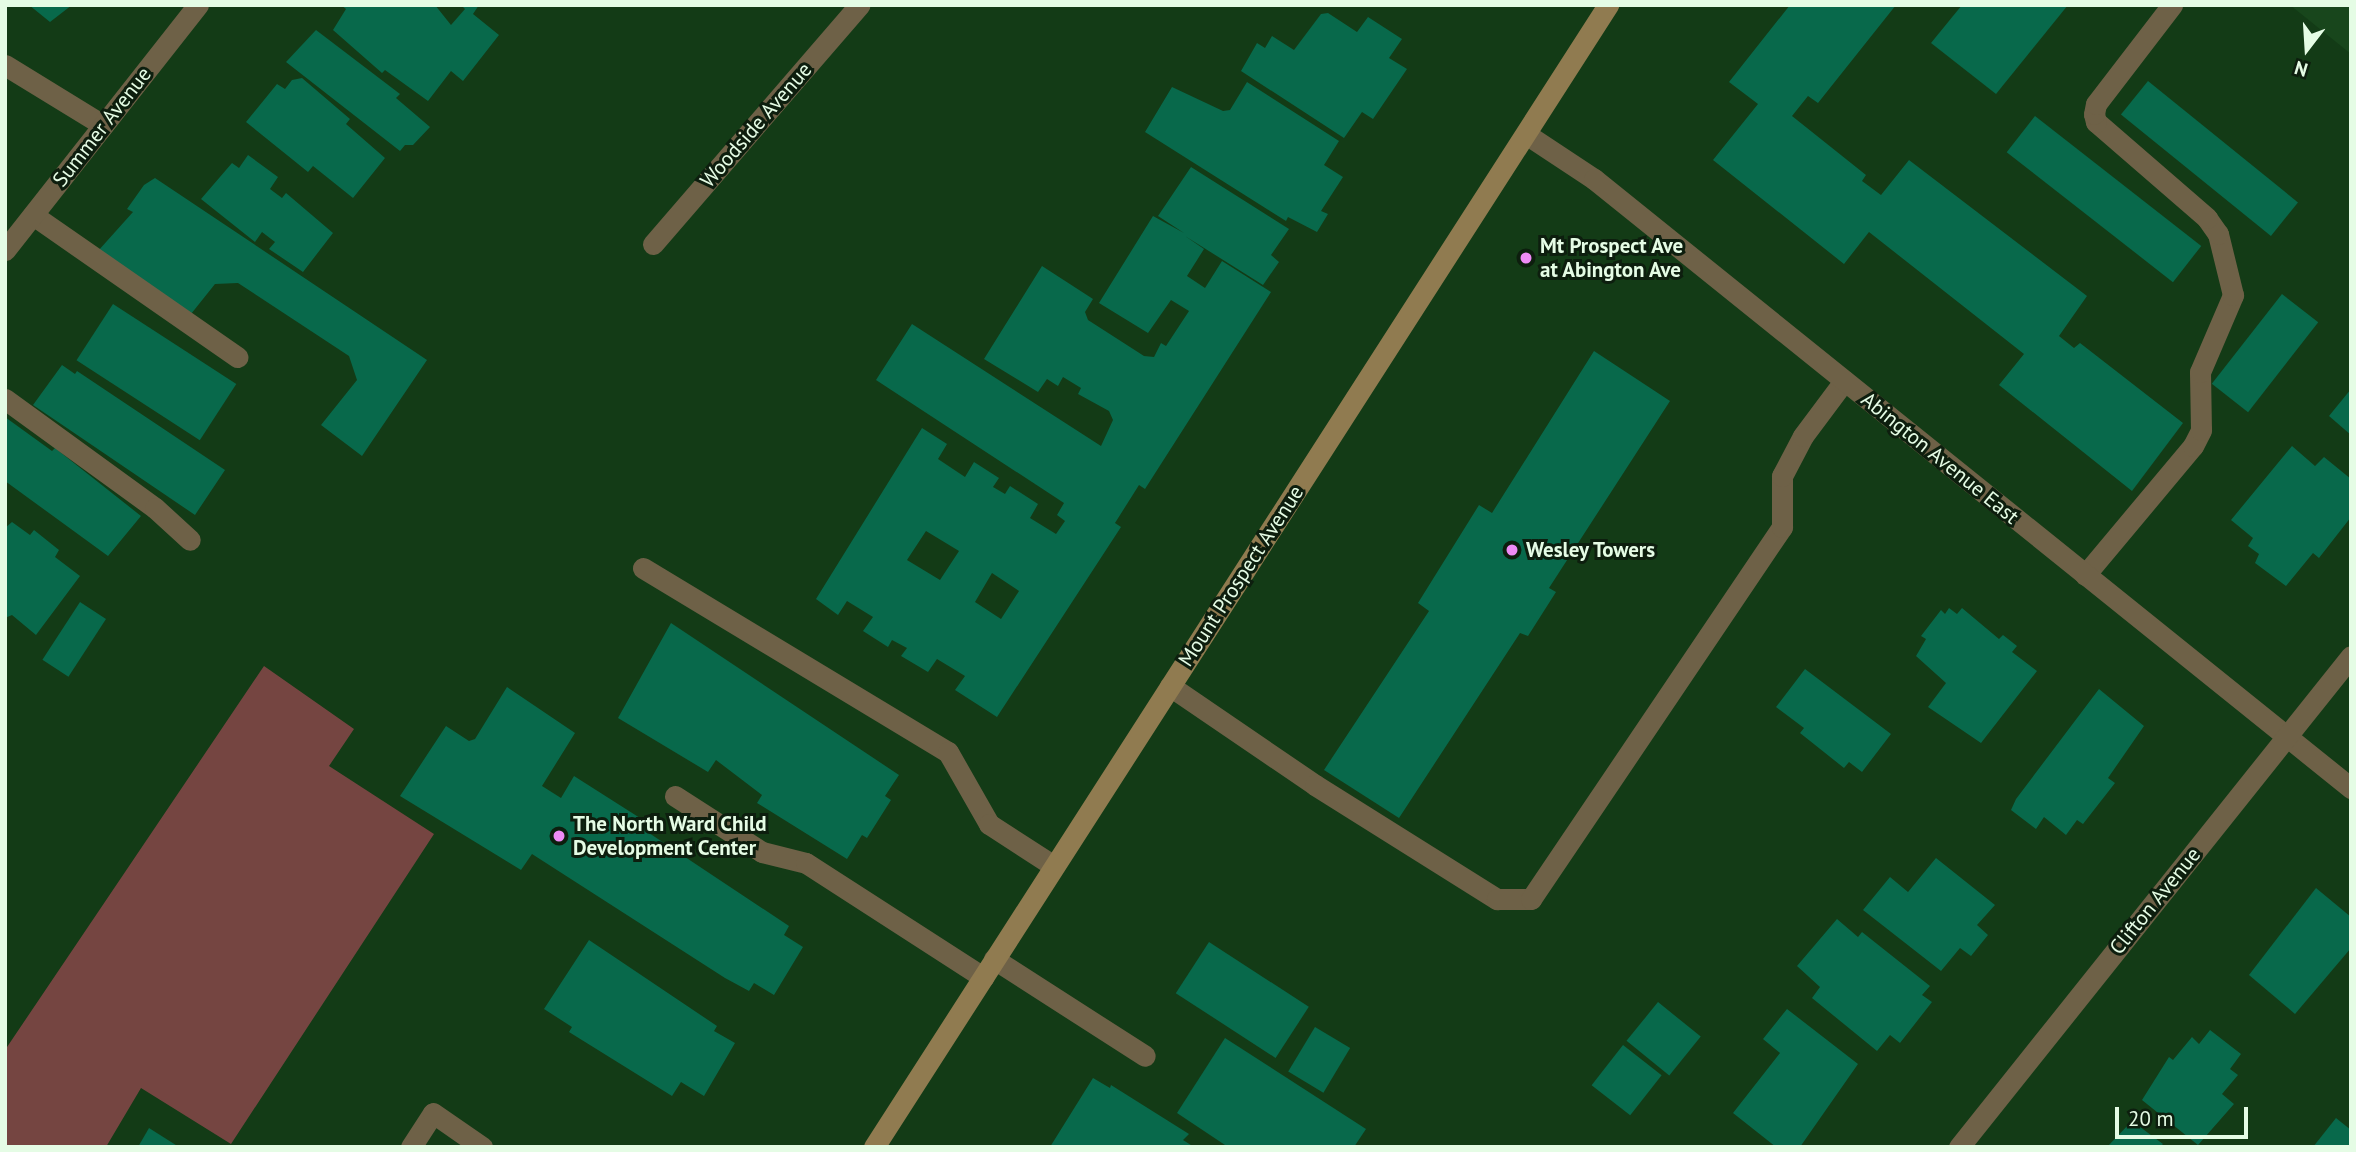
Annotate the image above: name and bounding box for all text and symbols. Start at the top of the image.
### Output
north arrow [2272,14,2342,84]
text: N [2291,56,2310,82]
street label: Woodside Avenue [695,57,817,193]
street label: Summer Avenue [47,62,157,192]
place label: Mt Prospect Ave at Abington Ave [1540,233,1684,283]
marker: Mt Prospect Ave at Abington Ave [1518,250,1534,266]
street label: Abington Avenue East [1856,387,2024,529]
street label: Mount Prospect Avenue [1173,481,1309,671]
place label: Wesley Towers [1526,537,1657,563]
marker: Wesley Towers [1504,542,1520,558]
place label: The North Ward Child Development Center [573,811,767,861]
marker: The North Ward Child Development Center [551,828,567,844]
street label: Clifton Avenue [2104,842,2206,960]
scale bar [2118,1092,2251,1136]
text: 20 m [2128,1105,2174,1132]

